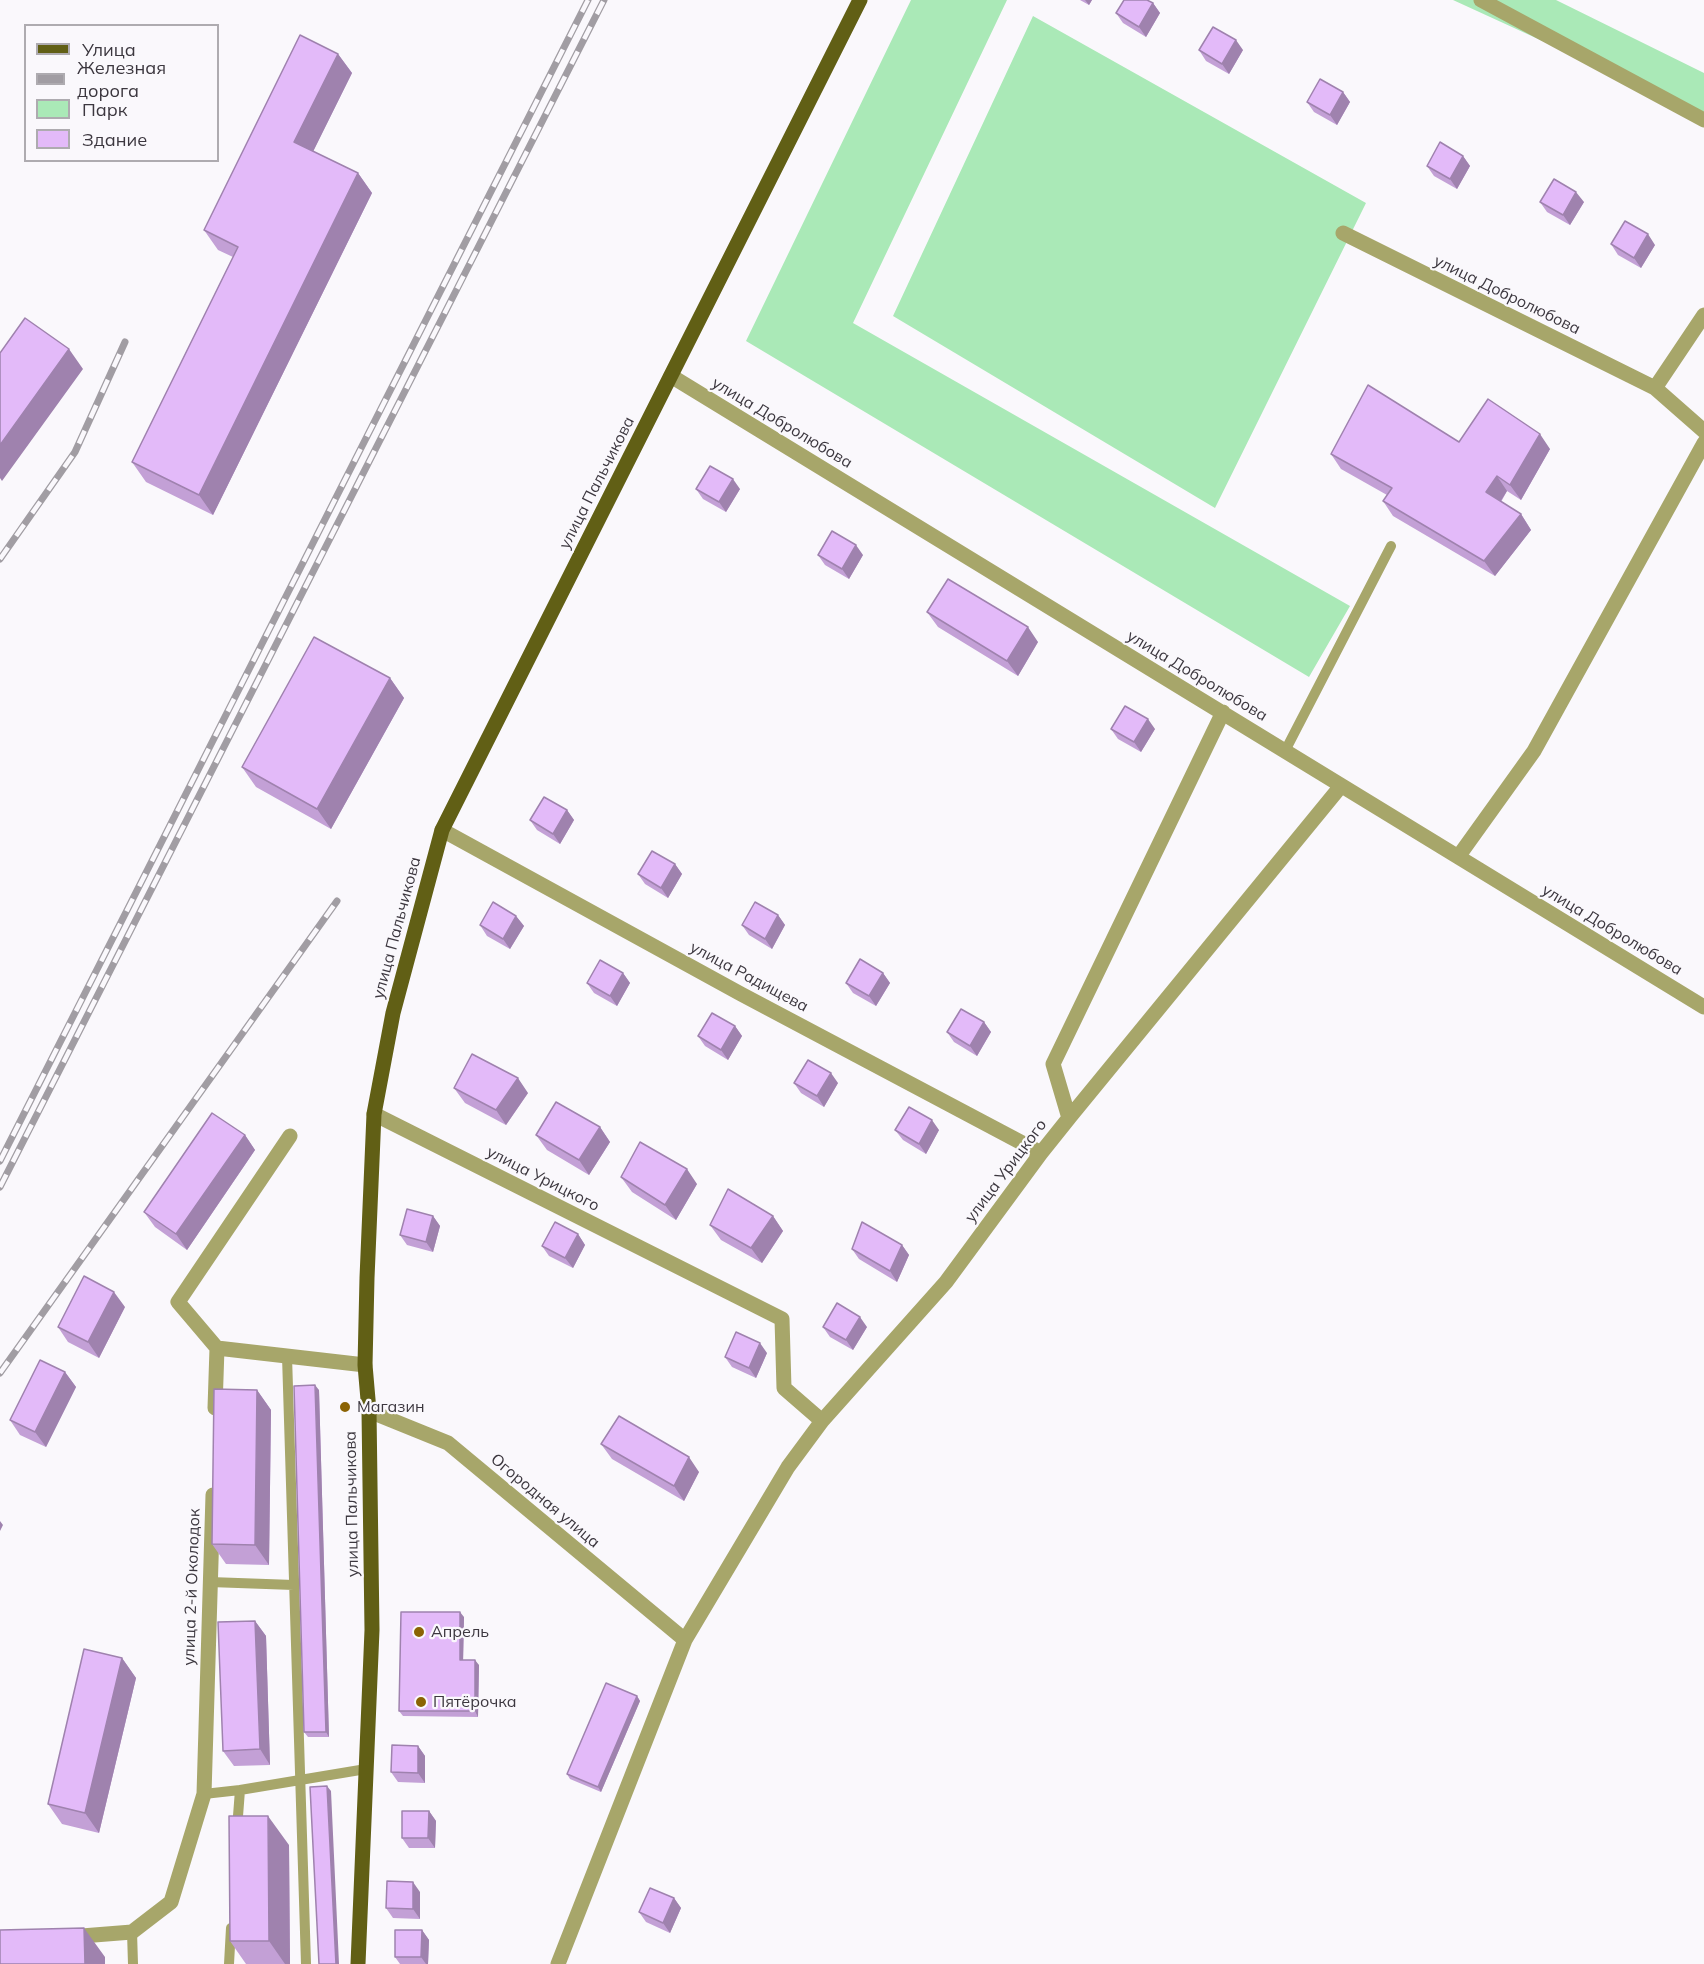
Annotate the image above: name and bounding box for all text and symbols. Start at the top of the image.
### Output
legend [24,24,219,162]
text: Улица [82,38,136,61]
text: Железная дорога [77,56,166,102]
text: Парк [82,98,127,121]
text: Здание [82,128,147,151]
street label: улица Добролюбова [1431,251,1583,339]
street label: улица Добролюбова [708,373,856,473]
street label: улица Пальчикова [555,414,639,552]
street label: улица Добролюбова [1123,626,1271,726]
street label: улица Пальчикова [369,855,425,1001]
street label: улица Добролюбова [1538,880,1686,980]
street label: улица Радищева [687,938,811,1016]
street label: улица Урицкого [961,1116,1051,1226]
street label: улица Урицкого [483,1142,603,1216]
place label: Магазин [357,1397,425,1417]
marker: Магазин [338,1400,352,1414]
street label: улица Пальчикова [341,1431,363,1577]
street label: Огородная улица [487,1450,603,1552]
street label: улица 2-й Околодок [180,1508,204,1666]
place label: Апрель [431,1622,489,1642]
marker: Апрель [412,1625,426,1639]
place label: Пятёрочка [433,1692,517,1712]
marker: Пятёрочка [414,1695,428,1709]

